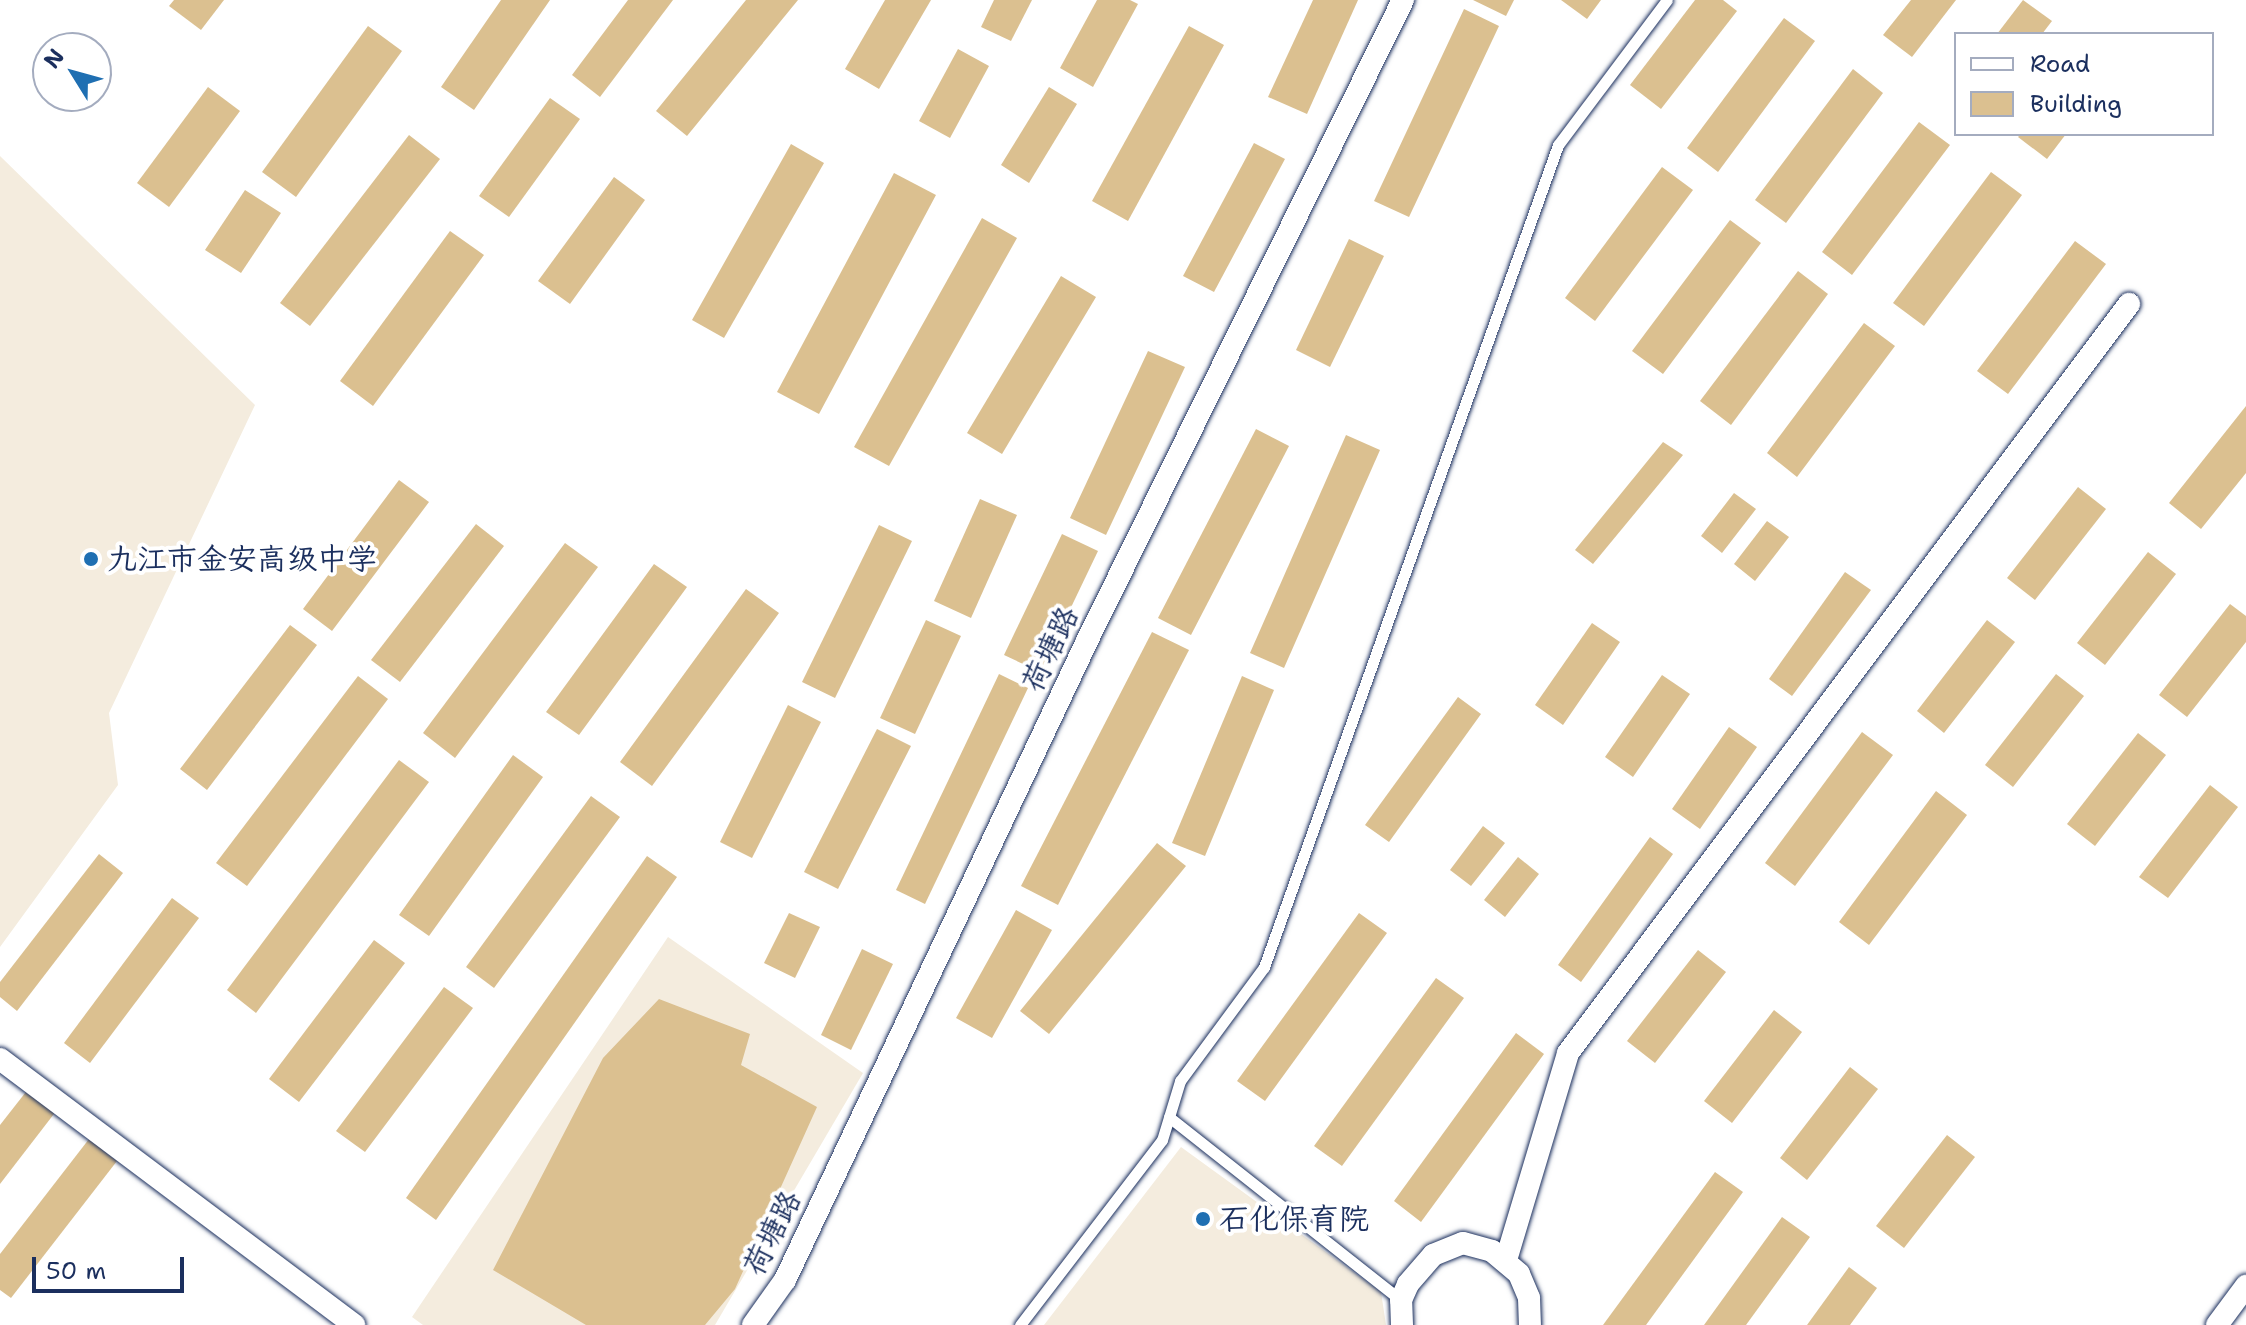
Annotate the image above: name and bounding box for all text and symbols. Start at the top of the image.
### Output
north arrow [32,32,112,112]
legend [1954,32,2214,136]
text: N [37,43,71,74]
text: Road [2030,48,2090,80]
text: Building [2030,88,2122,120]
place label: 九江市金安高级中学 [107,541,377,577]
marker: 九江市金安高级中学 [82,550,100,568]
street label: 荷塘路 [1014,601,1086,697]
street label: 荷塘路 [736,1185,808,1281]
place label: 石化保育院 [1219,1201,1369,1237]
marker: 石化保育院 [1194,1210,1212,1228]
scale bar [36,1241,188,1291]
text: 50 m [46,1255,106,1287]

